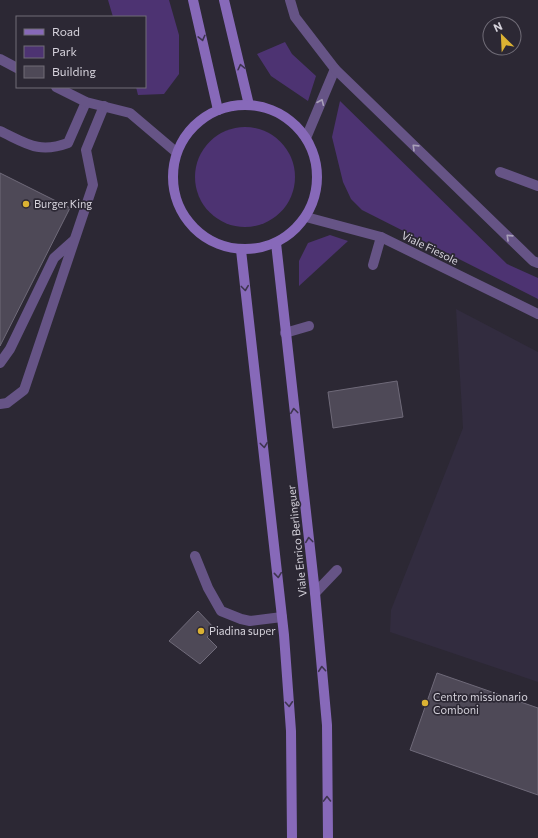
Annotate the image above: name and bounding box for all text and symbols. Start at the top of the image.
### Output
legend [16,16,146,88]
north arrow [482,16,522,56]
text: N [491,19,504,34]
text: Road [52,24,80,38]
one-way arrow [197,34,206,41]
text: Park [52,44,78,58]
text: Building [52,64,96,78]
one-way arrow [237,64,245,70]
one-way arrow [317,98,325,105]
one-way arrow [413,145,420,152]
place label: Burger King [34,197,92,210]
marker: Burger King [21,199,31,209]
street label: Viale Fiesole [400,228,461,267]
one-way arrow [506,235,514,242]
one-way arrow [240,285,249,291]
one-way arrow [290,408,299,414]
one-way arrow [259,442,268,448]
street label: Viale Enrico Berlinguer [284,484,309,598]
one-way arrow [305,537,314,543]
one-way arrow [273,571,282,578]
place label: Piadina super [209,624,276,637]
marker: Piadina super [196,626,206,636]
one-way arrow [317,666,326,672]
place label: Centro missionario Comboni [433,690,528,716]
marker: Centro missionario Comboni [420,698,430,708]
one-way arrow [284,701,293,707]
one-way arrow [323,796,331,802]

